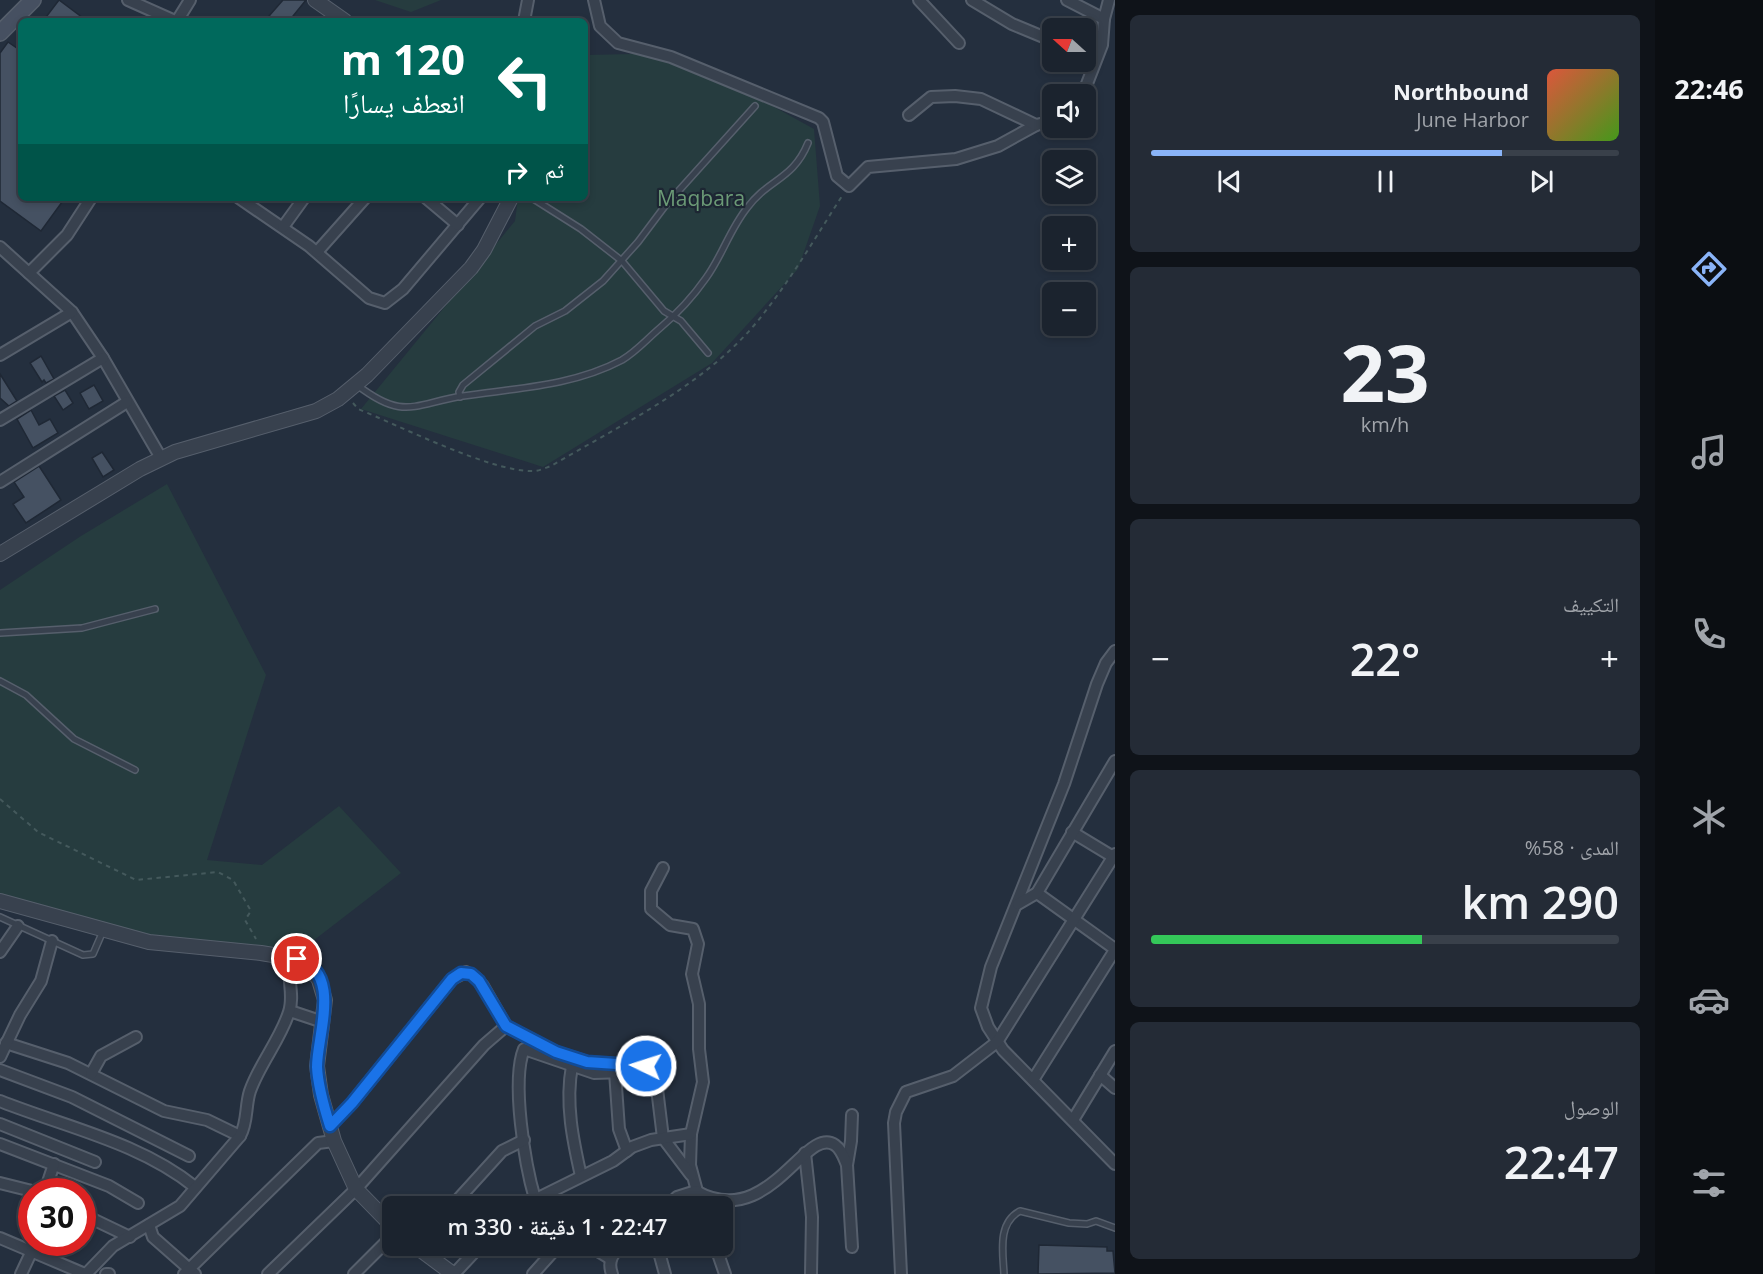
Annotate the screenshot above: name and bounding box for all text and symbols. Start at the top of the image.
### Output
north arrow [1042,18,1096,72]
map controls [1042,18,1096,336]
text: 120 m [341,30,465,87]
icon: left [486,42,564,120]
text: 22:46 [1674,70,1744,107]
text: Northbound [1393,76,1529,106]
text: انعطف يسارًا [343,84,465,121]
button: sound [1042,84,1096,138]
text: June Harbor [1416,106,1529,133]
button: layers [1042,150,1096,204]
text: ثم [545,154,564,184]
icon: right [500,156,533,189]
icon: previous [1213,165,1246,198]
icon: pause [1369,165,1402,198]
icon: next [1525,165,1558,198]
park label: Maqbara [657,184,745,212]
button: + [1042,216,1096,270]
icon: directions [1688,248,1730,290]
button: − [1042,282,1096,336]
text: 23 [1340,319,1430,425]
text: km/h [1361,411,1409,438]
icon: music [1688,431,1730,473]
text: التكييف [1563,591,1619,618]
icon: phone [1688,613,1730,655]
text: 22° [1350,628,1420,689]
text: − [1151,636,1170,681]
text: + [1600,636,1619,681]
icon: climate [1688,796,1730,838]
text: المدى · 58% [1525,834,1619,861]
text: 290 km [1461,871,1619,932]
pin [271,933,322,984]
icon: arrive [280,942,313,975]
icon: car [1688,979,1730,1021]
position arrow [614,1034,678,1098]
text: الوصول [1564,1094,1619,1121]
text: 22:47 [1504,1131,1619,1192]
icon: filters [1688,1162,1730,1204]
speed limit sign: 30 [18,1178,96,1256]
text: 22:47 · 1 دقيقة · 330 m [448,1211,667,1241]

